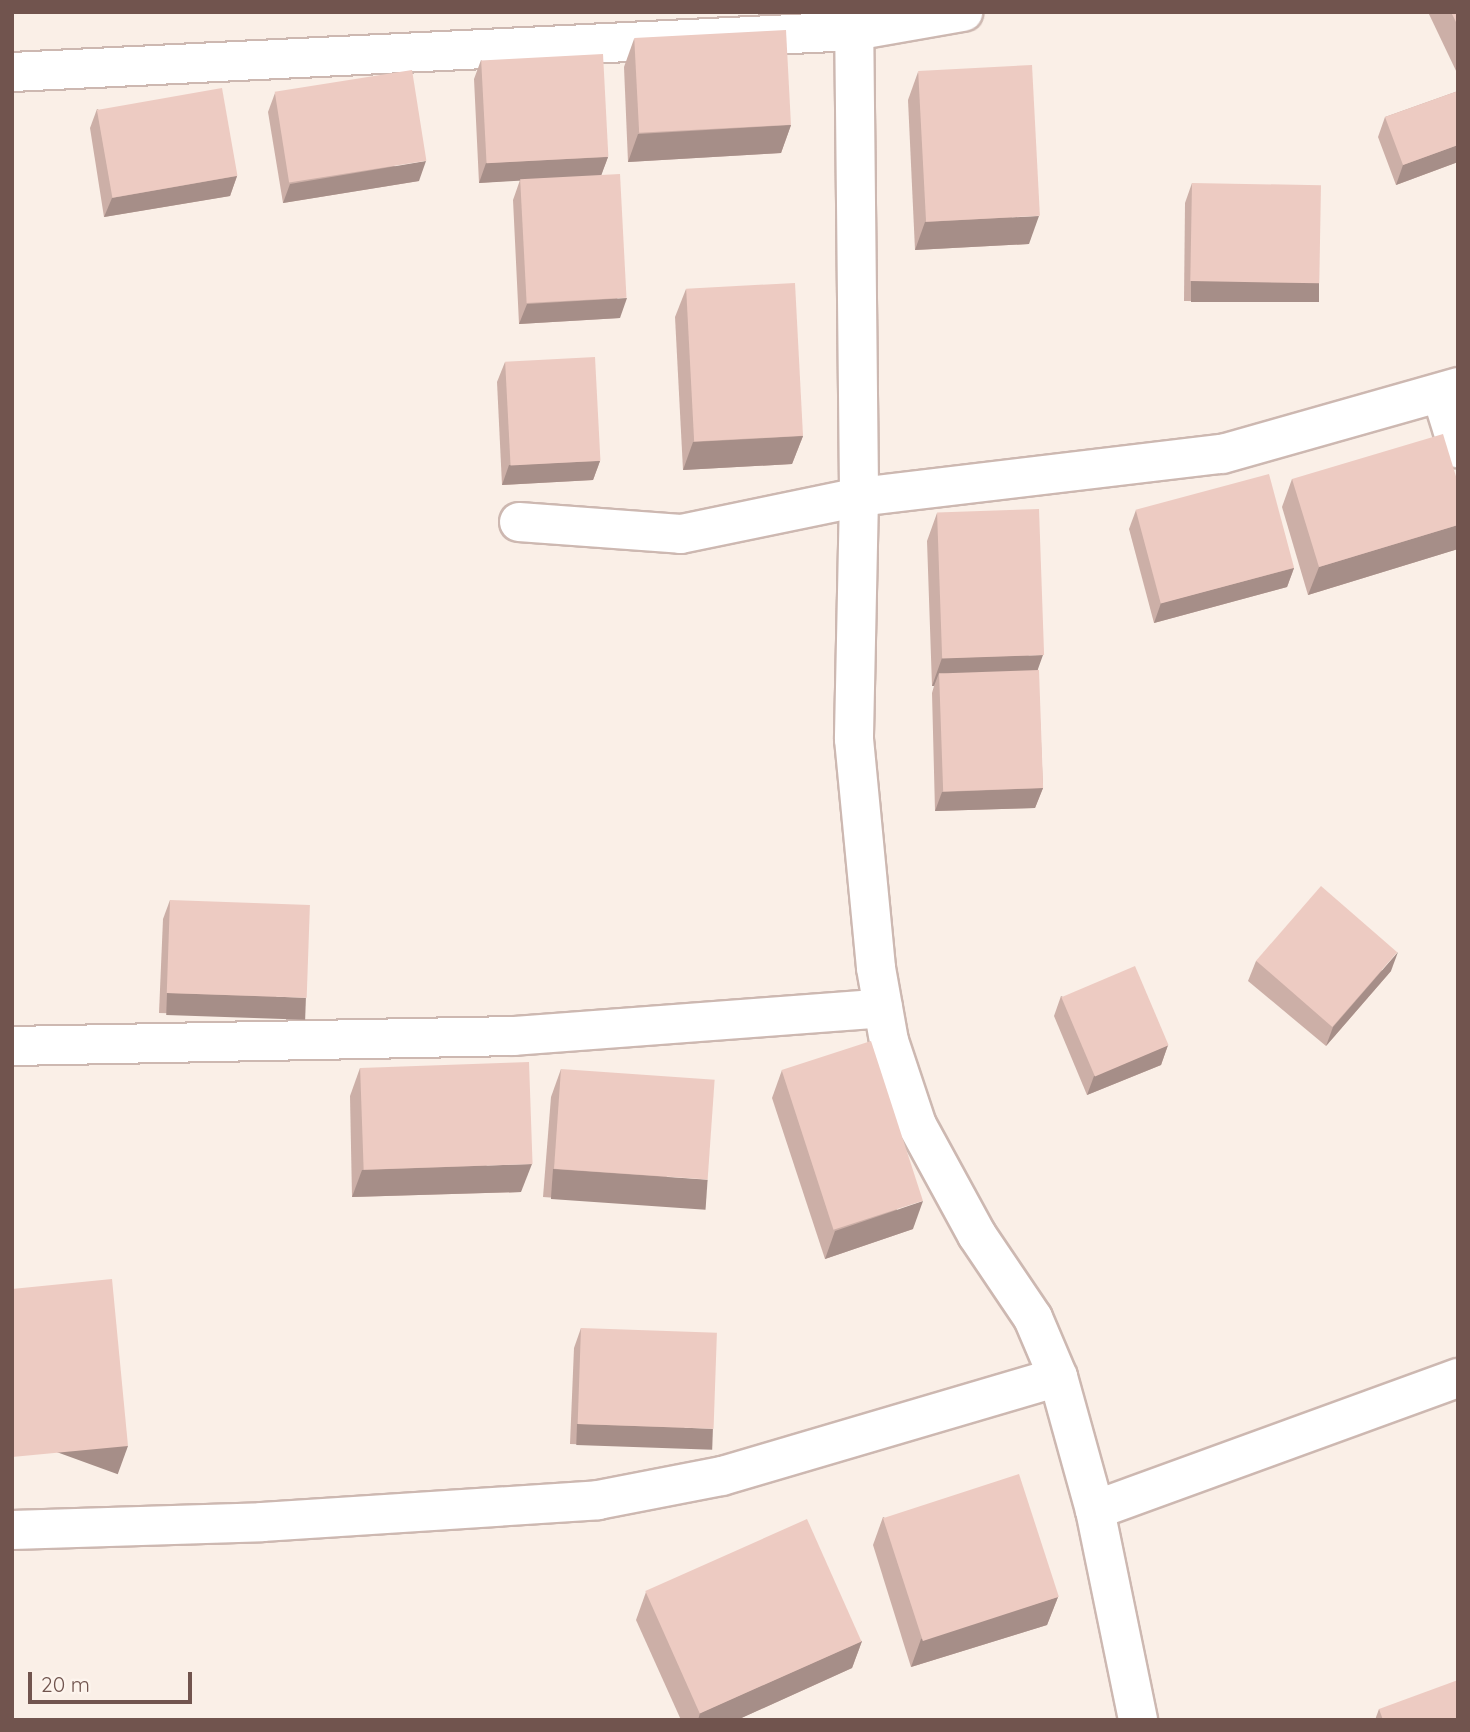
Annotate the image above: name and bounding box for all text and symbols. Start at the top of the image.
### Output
scale bar [32,1658,196,1702]
text: 20 m [41,1671,90,1697]

